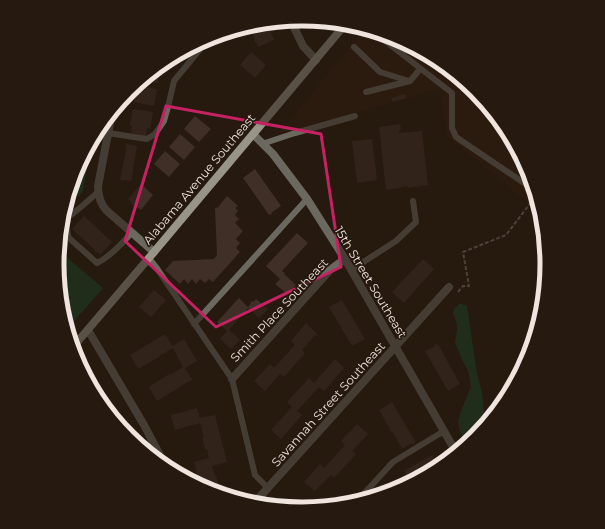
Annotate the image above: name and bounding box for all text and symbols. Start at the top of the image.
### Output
street label: Alabama Avenue Southeast [140,110,258,248]
street label: 15th Street Southeast [332,223,410,341]
street label: Smith Place Southeast [227,255,331,365]
street label: Savannah Street Southeast [268,339,388,469]

